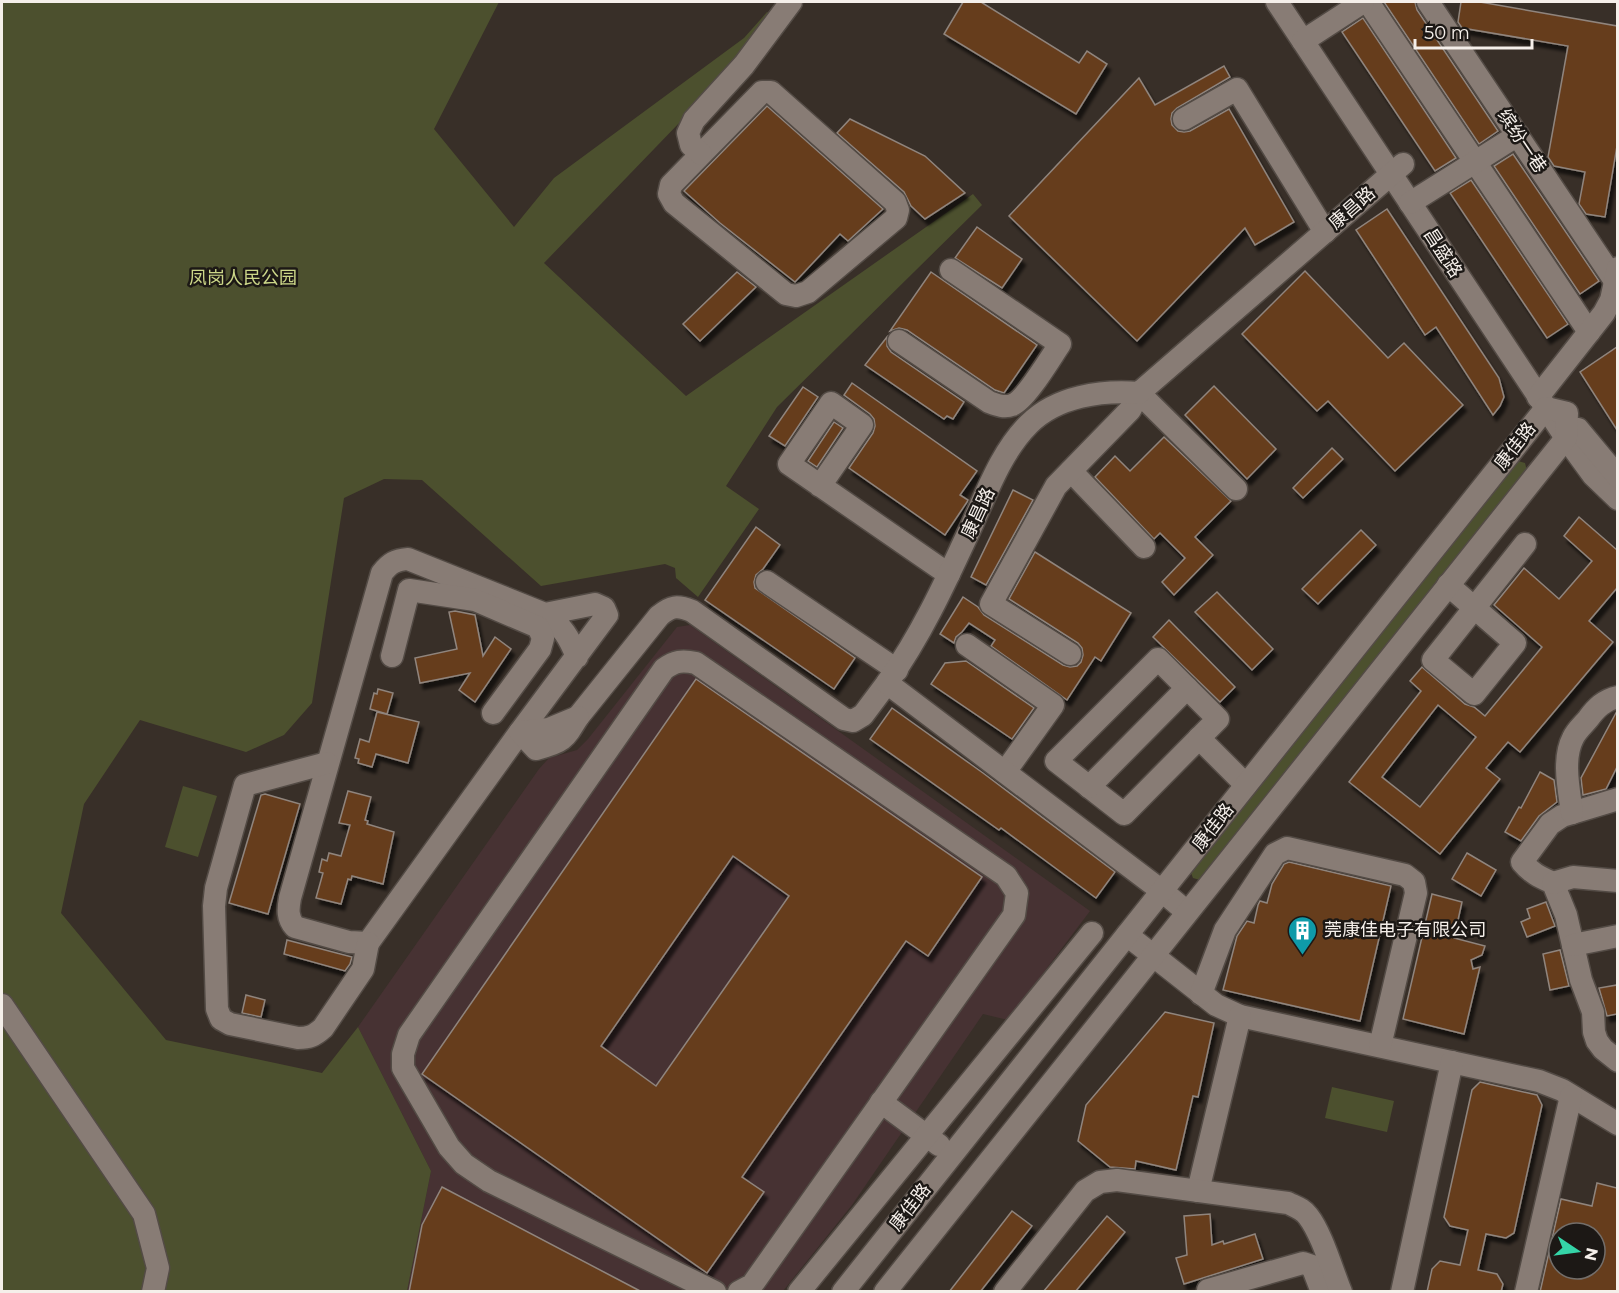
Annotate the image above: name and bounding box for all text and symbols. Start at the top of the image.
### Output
scale bar [1415,12,1532,50]
text: 50 m [1424,22,1470,44]
street label: 缤纷一巷 [1493,105,1551,177]
street label: 康昌路 [1324,182,1380,234]
street label: 昌盛路 [1419,224,1467,282]
park label: 凤岗人民公园 [189,267,297,289]
street label: 康佳路 [1490,418,1540,474]
street label: 康昌路 [957,484,999,542]
street label: 康佳路 [1188,799,1238,855]
building icon: 莞康佳电子有限公司 [1287,914,1319,956]
place label: 莞康佳电子有限公司 [1324,919,1486,941]
street label: 康佳路 [885,1179,935,1235]
north arrow [1547,1221,1607,1281]
text: N [1580,1246,1602,1263]

